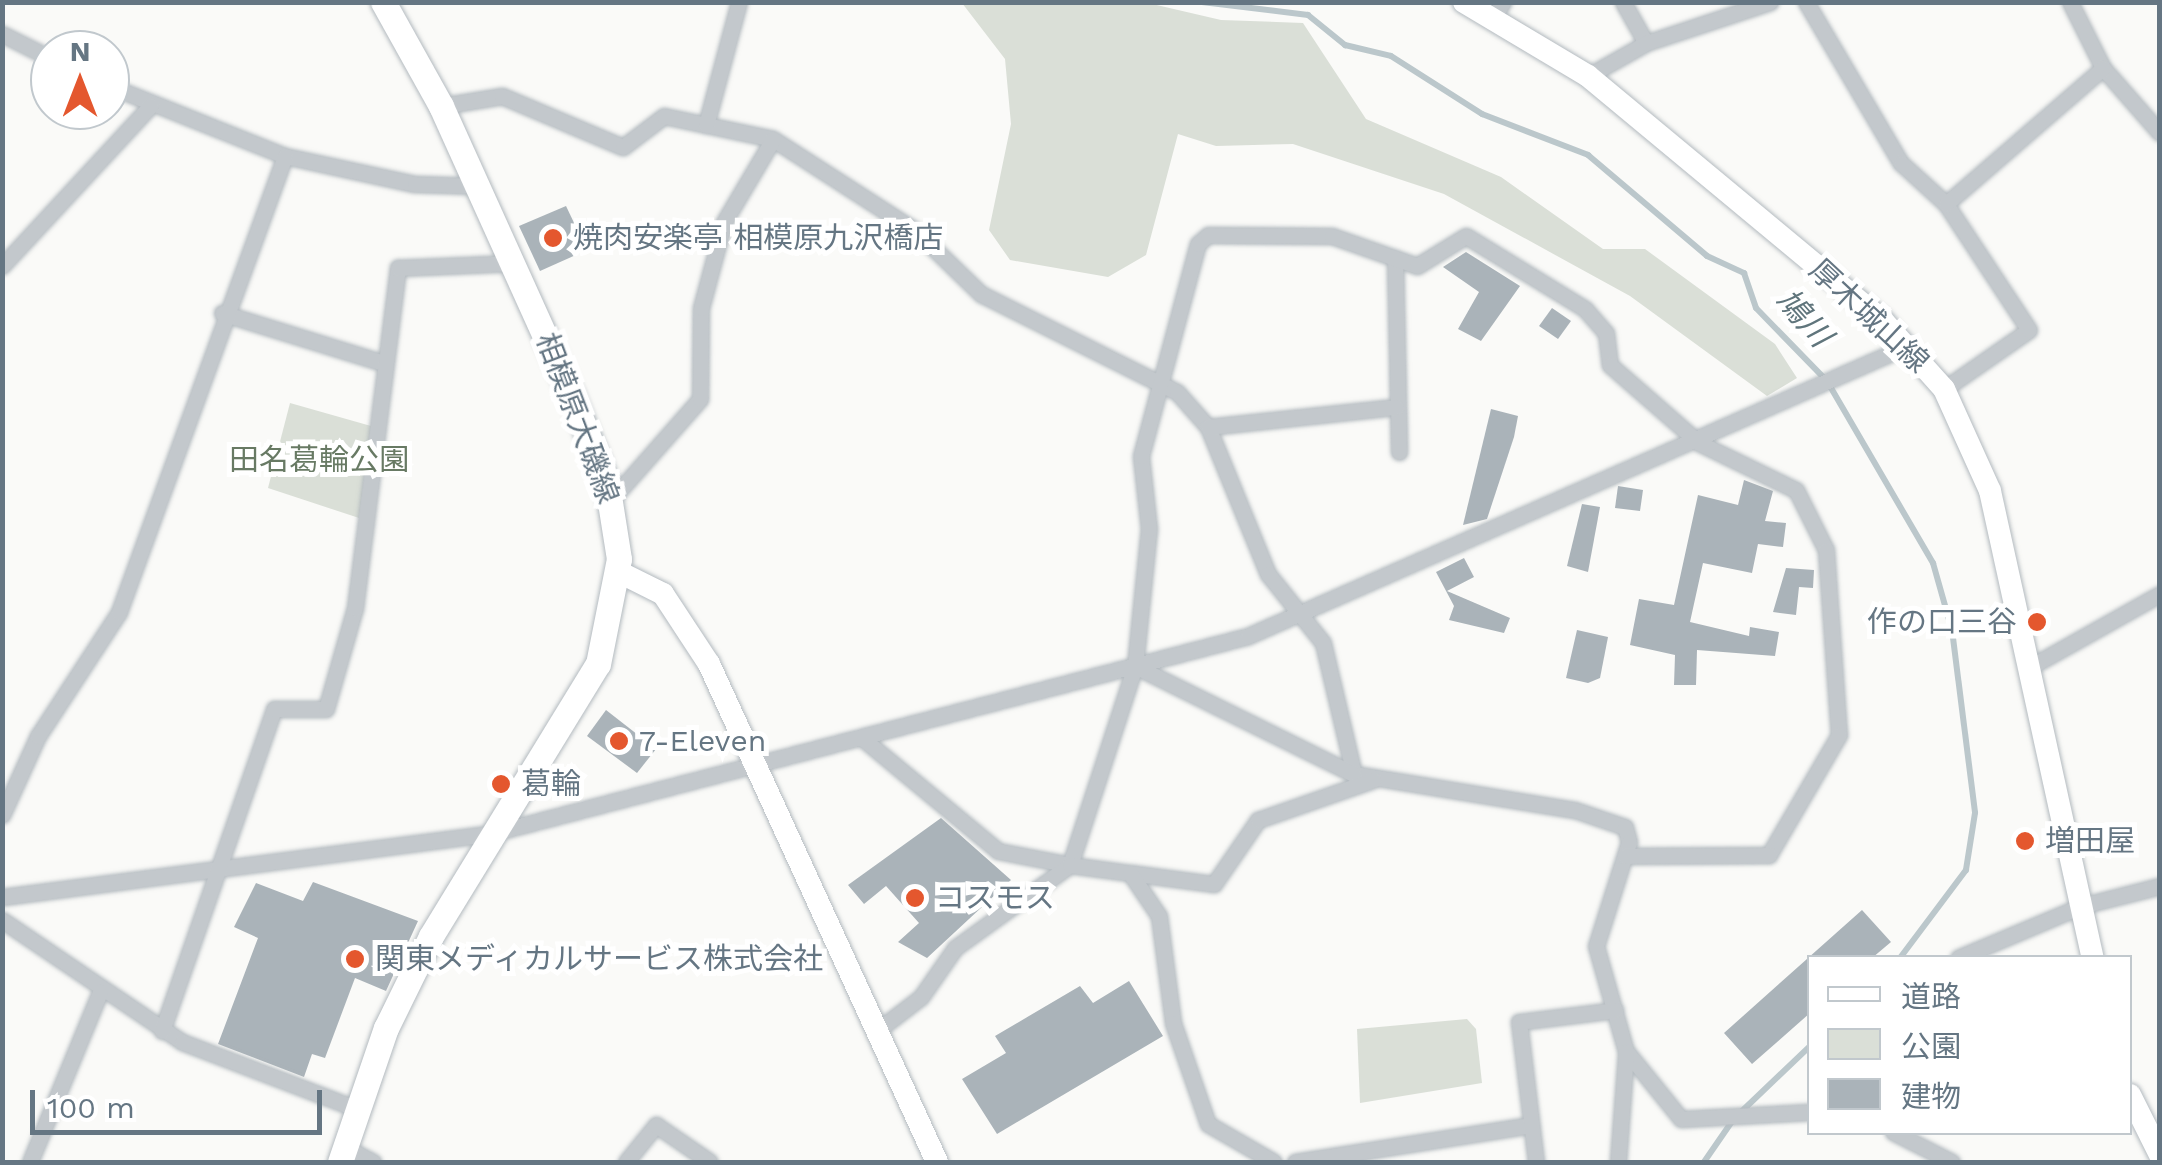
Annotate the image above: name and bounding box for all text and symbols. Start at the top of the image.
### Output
north arrow [30,30,130,130]
text: N [70,35,90,68]
place label: 焼肉安楽亭 相模原九沢橋店 [573,220,943,256]
marker: 焼肉安楽亭 相模原九沢橋店 [542,227,564,249]
street label: 厚木城山線 [1802,252,1936,380]
water label: 鳩川 [1768,281,1840,355]
street label: 相模原大磯線 [528,328,626,508]
park label: 田名葛輪公園 [229,442,409,478]
place label: 作の口三谷 [1867,604,2017,640]
marker: 作の口三谷 [2026,611,2048,633]
place label: 7-Eleven [639,723,766,759]
marker: 7-Eleven [608,730,630,752]
place label: 葛輪 [521,766,581,802]
marker: 葛輪 [490,773,512,795]
place label: 増田屋 [2045,823,2135,859]
marker: 増田屋 [2014,830,2036,852]
place label: コスモス [935,880,1055,916]
marker: コスモス [904,887,926,909]
place label: 関東メディカルサービス株式会社 [375,941,825,977]
marker: 関東メディカルサービス株式会社 [344,948,366,970]
legend [1807,955,2132,1135]
text: 道路 [1901,979,1961,1014]
text: 公園 [1901,1029,1961,1064]
scale bar [35,1070,328,1132]
text: 建物 [1901,1079,1961,1114]
text: 100 m [47,1090,135,1125]

